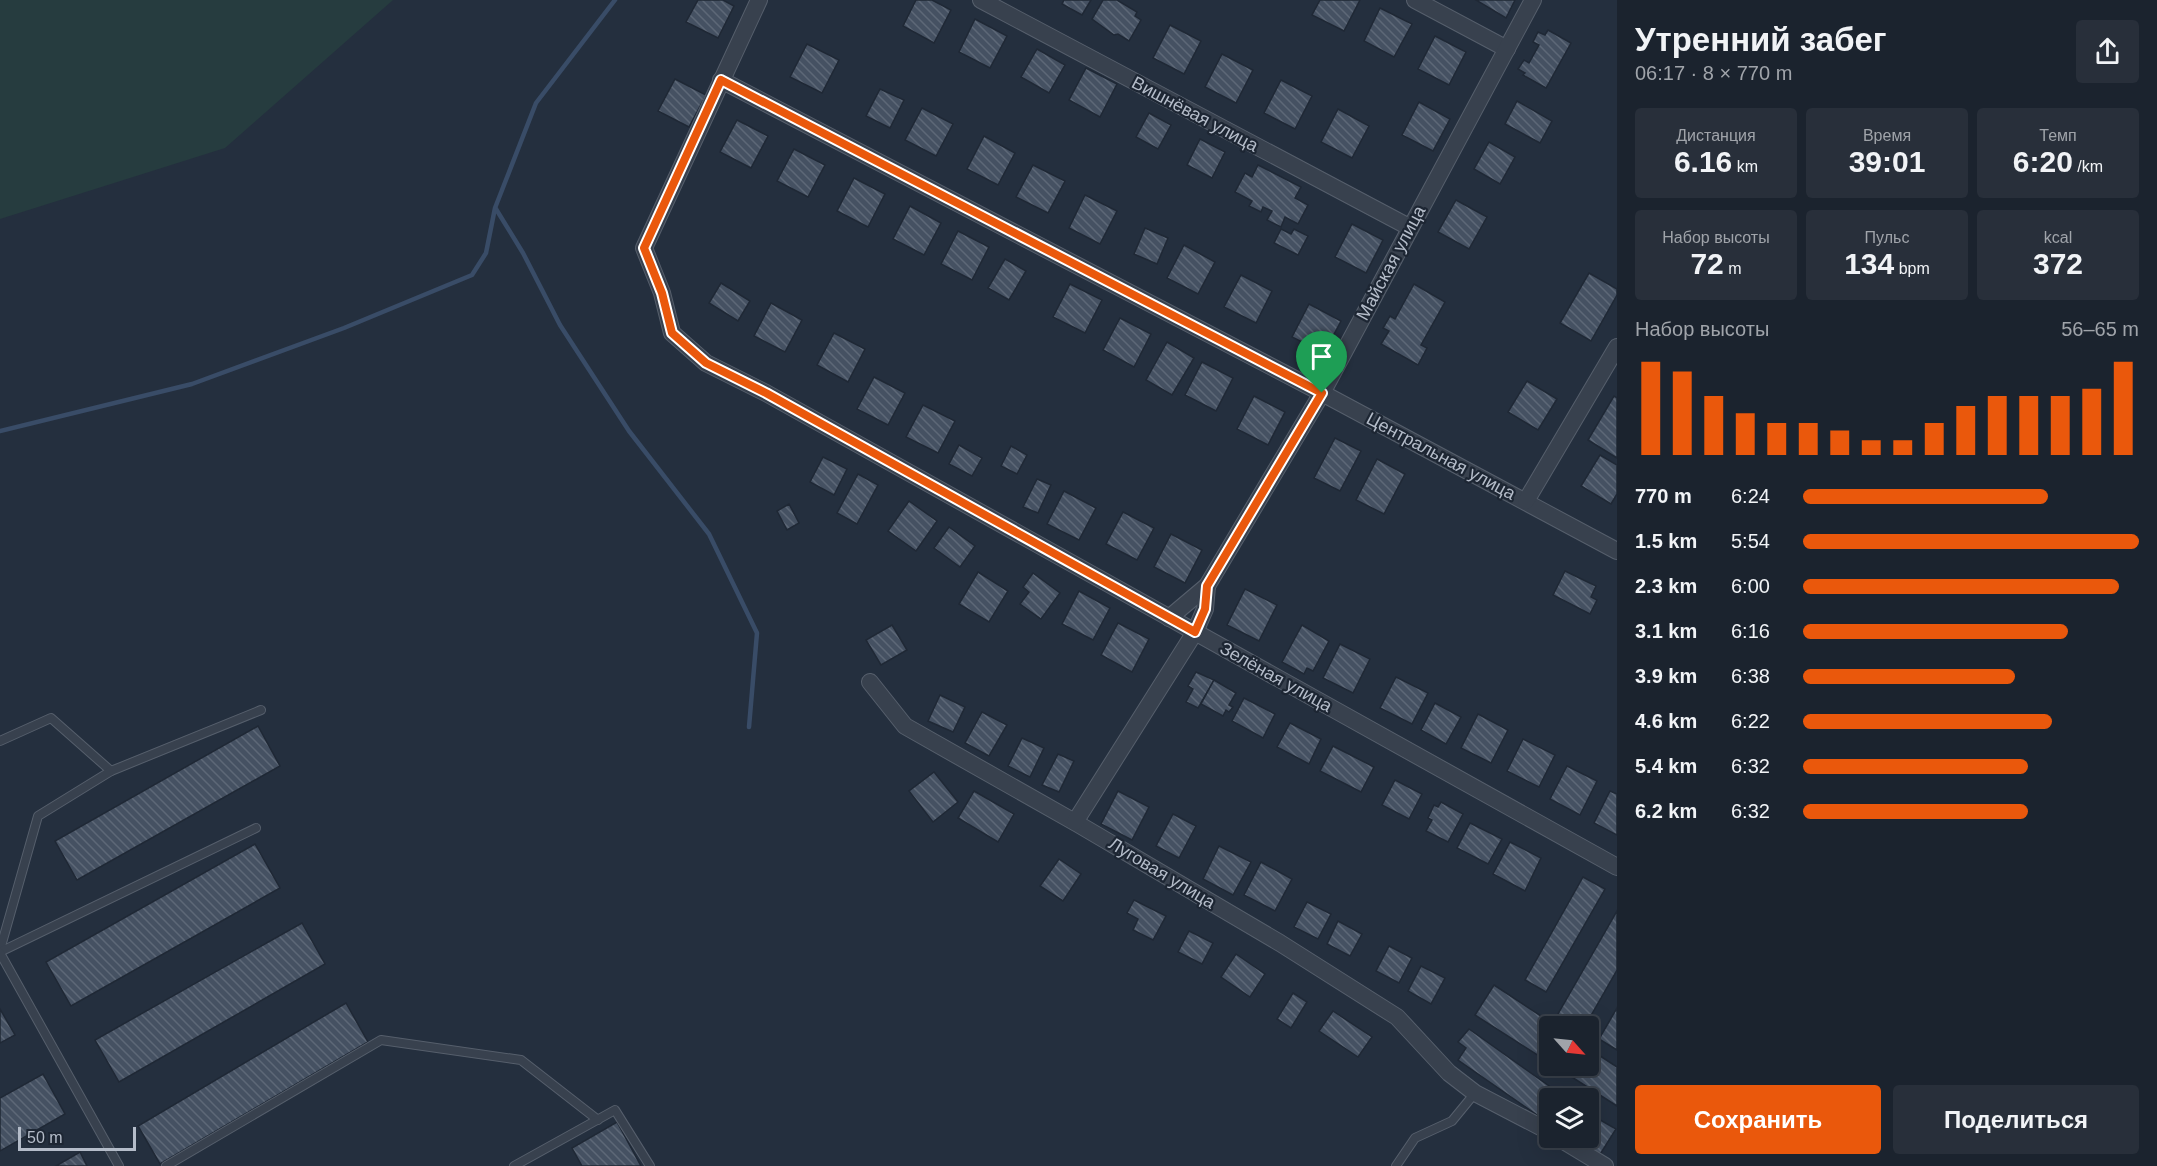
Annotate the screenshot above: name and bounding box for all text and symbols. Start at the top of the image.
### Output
button: share [2076,20,2139,83]
text: Утренний забег [1635,21,1887,58]
text: 06:17 · 8 × 770 m [1635,62,1792,84]
street label: Вишнёвая улица [1128,72,1262,156]
text: Дистанция [1676,127,1756,144]
text: Время [1863,127,1911,144]
text: Темп [2039,127,2077,144]
text: 6.16 [1674,145,1732,178]
text: 39:01 [1849,145,1925,178]
text: 6:20 [2013,145,2073,178]
text: km [1732,158,1758,175]
text: /km [2073,158,2103,175]
street label: Майская улица [1352,201,1430,324]
text: Набор высоты [1662,229,1770,246]
text: Пульс [1865,229,1909,246]
text: kcal [2044,229,2072,246]
text: 72 [1690,247,1724,280]
text: 134 [1844,247,1894,280]
text: 372 [2033,247,2083,280]
text: m [1724,260,1742,277]
text: bpm [1894,260,1930,277]
text: Набор высоты [1635,318,1769,340]
text: 56–65 m [2061,318,2139,340]
pin [1296,331,1347,393]
icon: arrive [1305,340,1338,373]
street label: Центральная улица [1363,408,1520,504]
text: 770 m [1635,485,1692,507]
text: 6:24 [1731,485,1770,507]
text: 1.5 km [1635,530,1697,552]
text: 5:54 [1731,530,1770,552]
text: 2.3 km [1635,575,1697,597]
text: 6:00 [1731,575,1770,597]
text: 3.1 km [1635,620,1697,642]
text: 6:16 [1731,620,1770,642]
street label: Зелёная улица [1216,638,1336,717]
text: 3.9 km [1635,665,1697,687]
text: 6:38 [1731,665,1770,687]
text: 4.6 km [1635,710,1697,732]
text: 6:22 [1731,710,1770,732]
text: 5.4 km [1635,755,1697,777]
text: 6:32 [1731,755,1770,777]
text: 6.2 km [1635,800,1697,822]
text: 6:32 [1731,800,1770,822]
street label: Луговая улица [1105,833,1220,913]
north arrow [1539,1016,1599,1076]
map controls [1539,1016,1599,1148]
button: Сохранить [1635,1085,1881,1154]
button: Поделиться [1893,1085,2139,1154]
button: layers [1539,1088,1599,1148]
scale bar [18,1124,136,1152]
text: 50 m [27,1129,63,1146]

